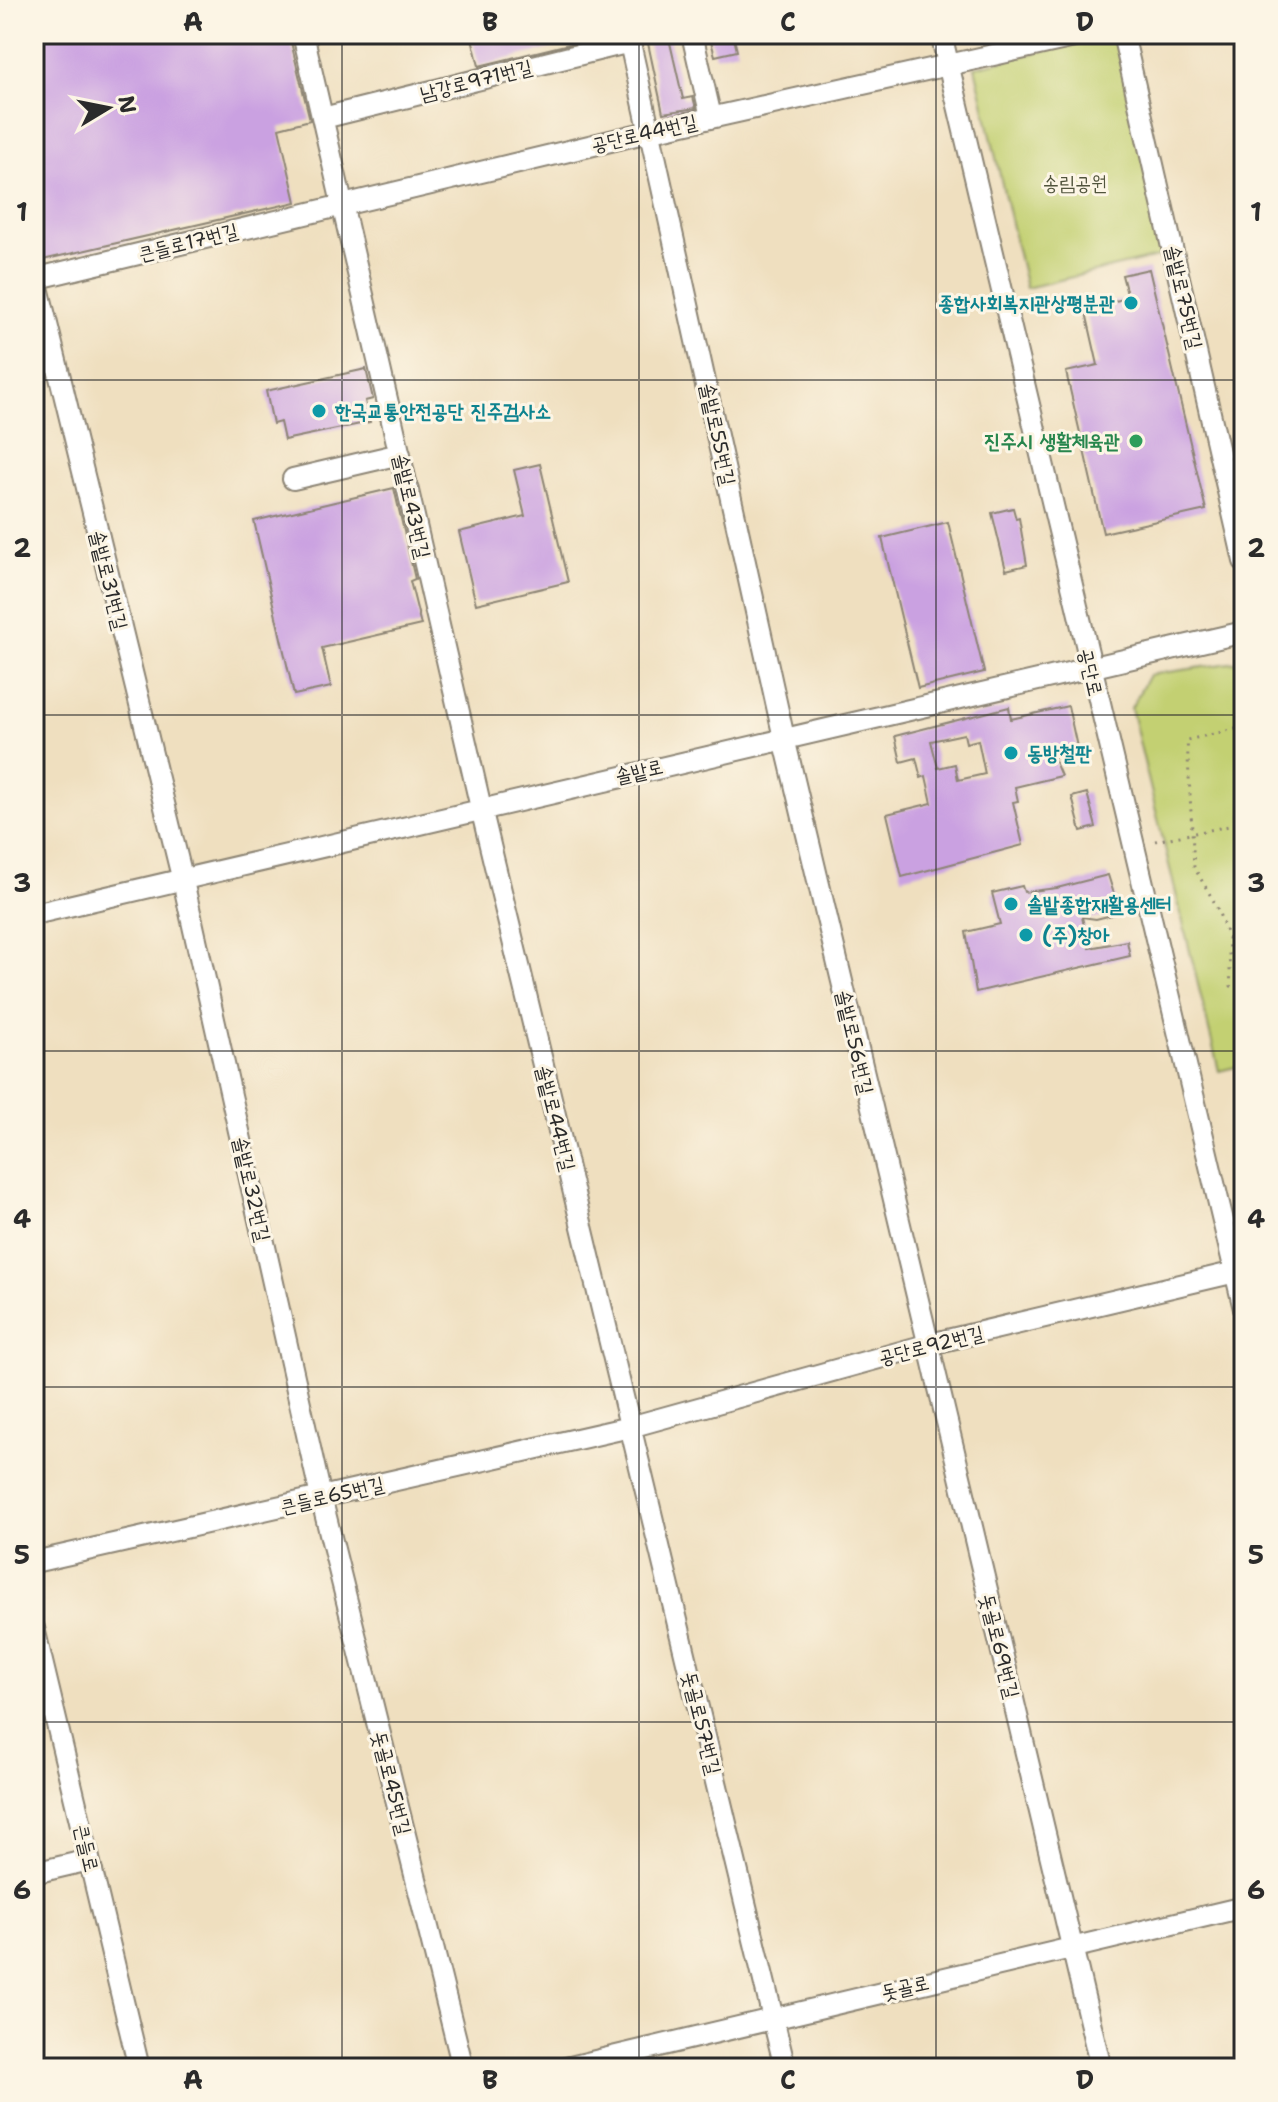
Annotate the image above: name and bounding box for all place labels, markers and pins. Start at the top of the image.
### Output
place label: 종합사회복지관상평분관 [938,290,1115,316]
marker: 종합사회복지관상평분관 [1122,294,1140,312]
place label: 한국교통안전공단 진주검사소 [334,398,551,424]
marker: 한국교통안전공단 진주검사소 [310,402,328,420]
place label: 진주시 생활체육관 [984,428,1120,454]
marker: 진주시 생활체육관 [1127,432,1145,450]
place label: 동방철판 [1027,740,1092,766]
marker: 동방철판 [1002,744,1020,762]
place label: 솔밭종합재활용센터 [1027,891,1172,917]
marker: 솔밭종합재활용센터 [1002,895,1020,913]
place label: (주)창아 [1042,922,1110,948]
marker: (주)창아 [1017,926,1035,944]

